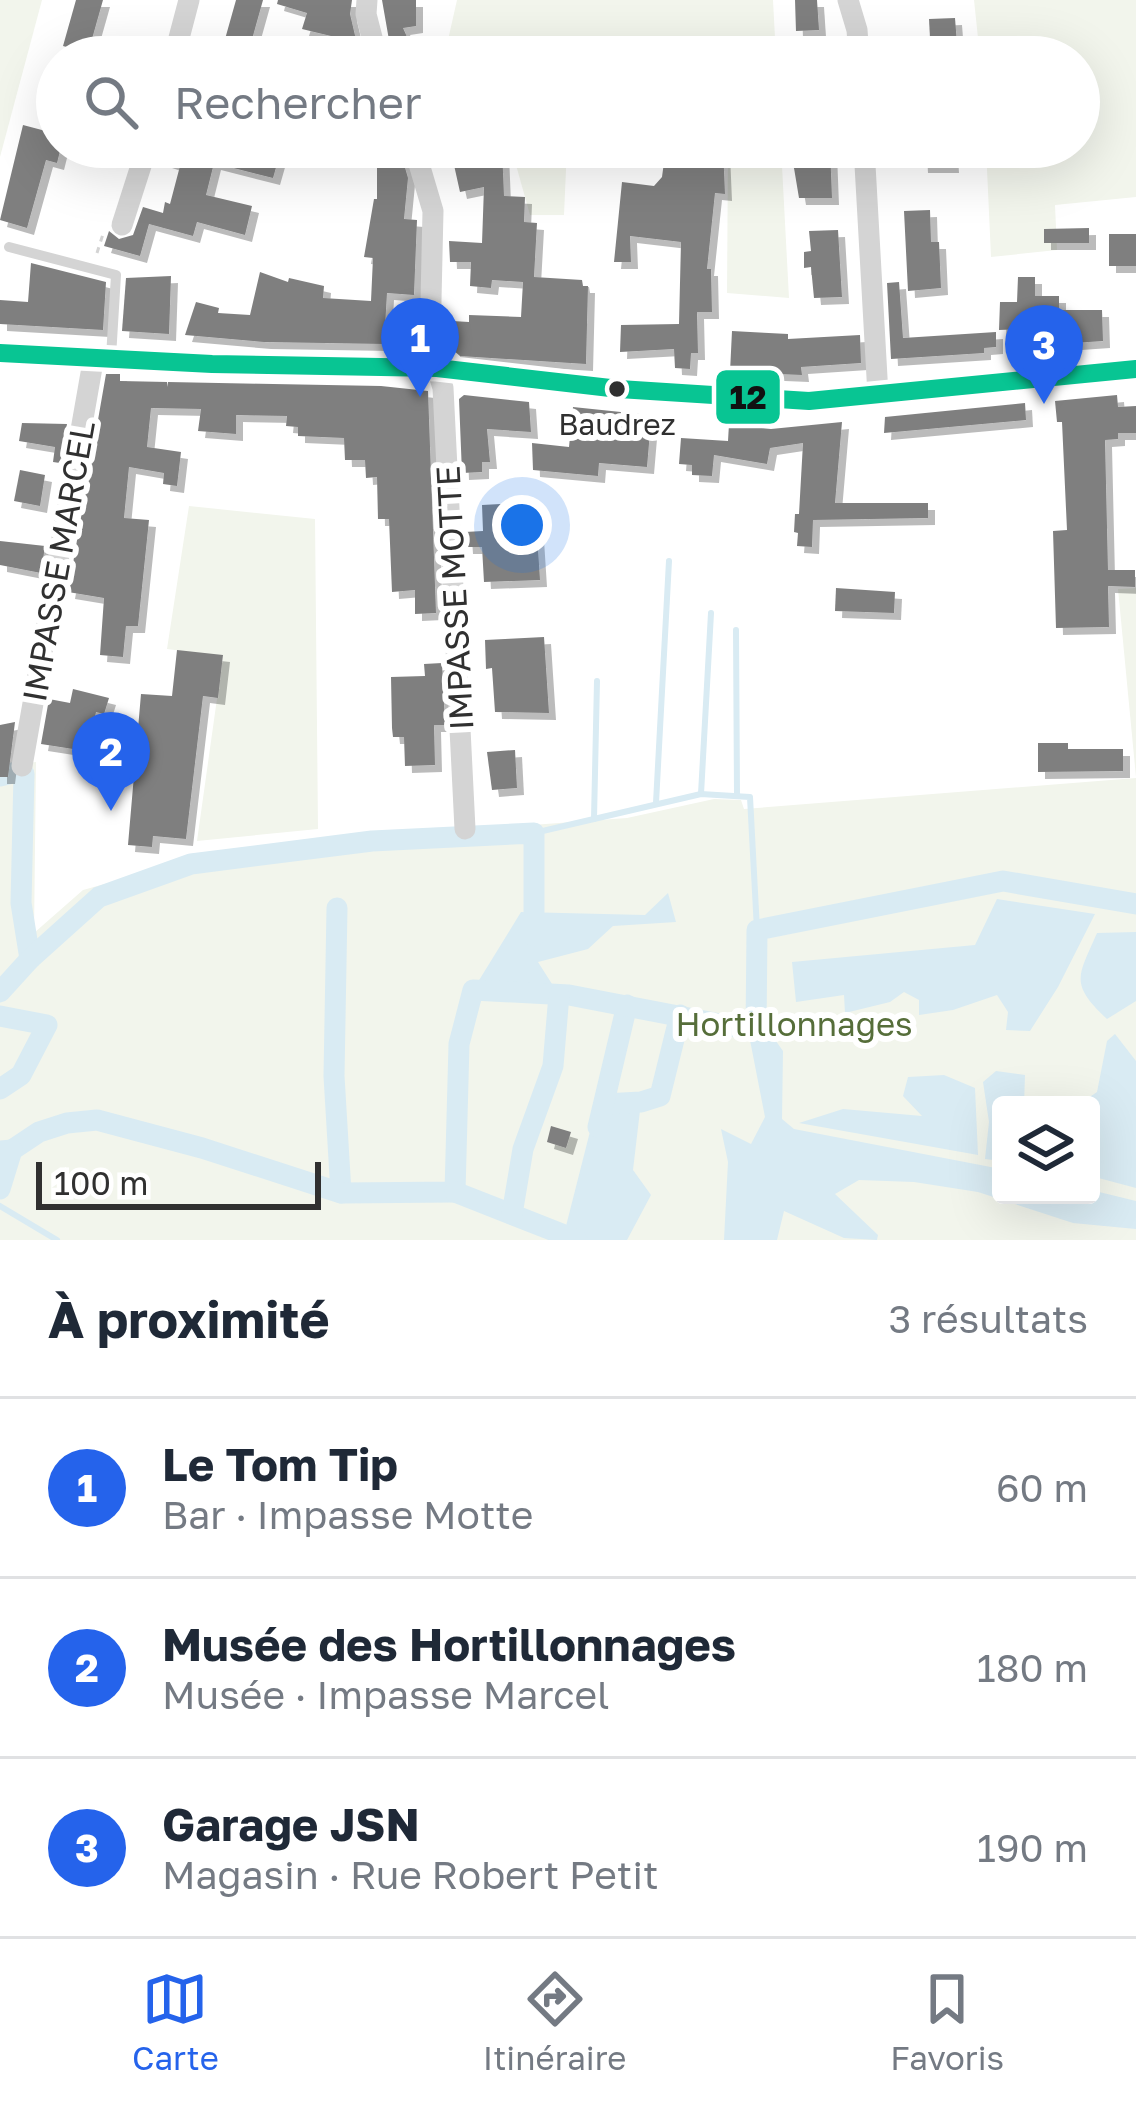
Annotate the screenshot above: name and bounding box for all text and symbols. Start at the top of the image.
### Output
search box [36,36,1100,168]
icon: search [78,69,144,135]
text: Rechercher [174,75,422,129]
pin: 1 [381,298,459,397]
pin: 3 [1005,305,1083,404]
line badge: 12 [714,368,782,426]
text: 12 [729,377,767,416]
marker: Baudrez [606,378,628,400]
place label: Baudrez [558,406,676,442]
street label: IMPASSE MARCEL [14,417,102,704]
street label: IMPASSE MOTTE [428,465,480,731]
your location [492,495,552,555]
pin: 2 [72,712,150,811]
park label: Hortillonnages [675,1004,913,1043]
map controls [992,1096,1100,1204]
button: layers [992,1096,1100,1204]
scale bar [36,1156,321,1209]
text: 100 m [54,1163,148,1202]
text: À proximité [48,1288,330,1349]
text: 3 résultats [889,1295,1088,1342]
text: Le Tom Tip [162,1437,398,1491]
text: 1 [77,1464,97,1511]
text: 60 m [996,1464,1088,1511]
text: Bar · Impasse Motte [162,1491,533,1538]
text: Musée des Hortillonnages [162,1617,736,1671]
text: 2 [75,1644,99,1691]
text: 180 m [977,1644,1088,1691]
text: Musée · Impasse Marcel [162,1671,610,1718]
text: Garage JSN [162,1797,420,1851]
text: 3 [75,1824,99,1871]
text: 190 m [977,1824,1088,1871]
text: Magasin · Rue Robert Petit [162,1851,659,1898]
tab: Carte [132,1966,219,2077]
tab: Itinéraire [483,1966,626,2077]
tab: Favoris [890,1966,1004,2077]

